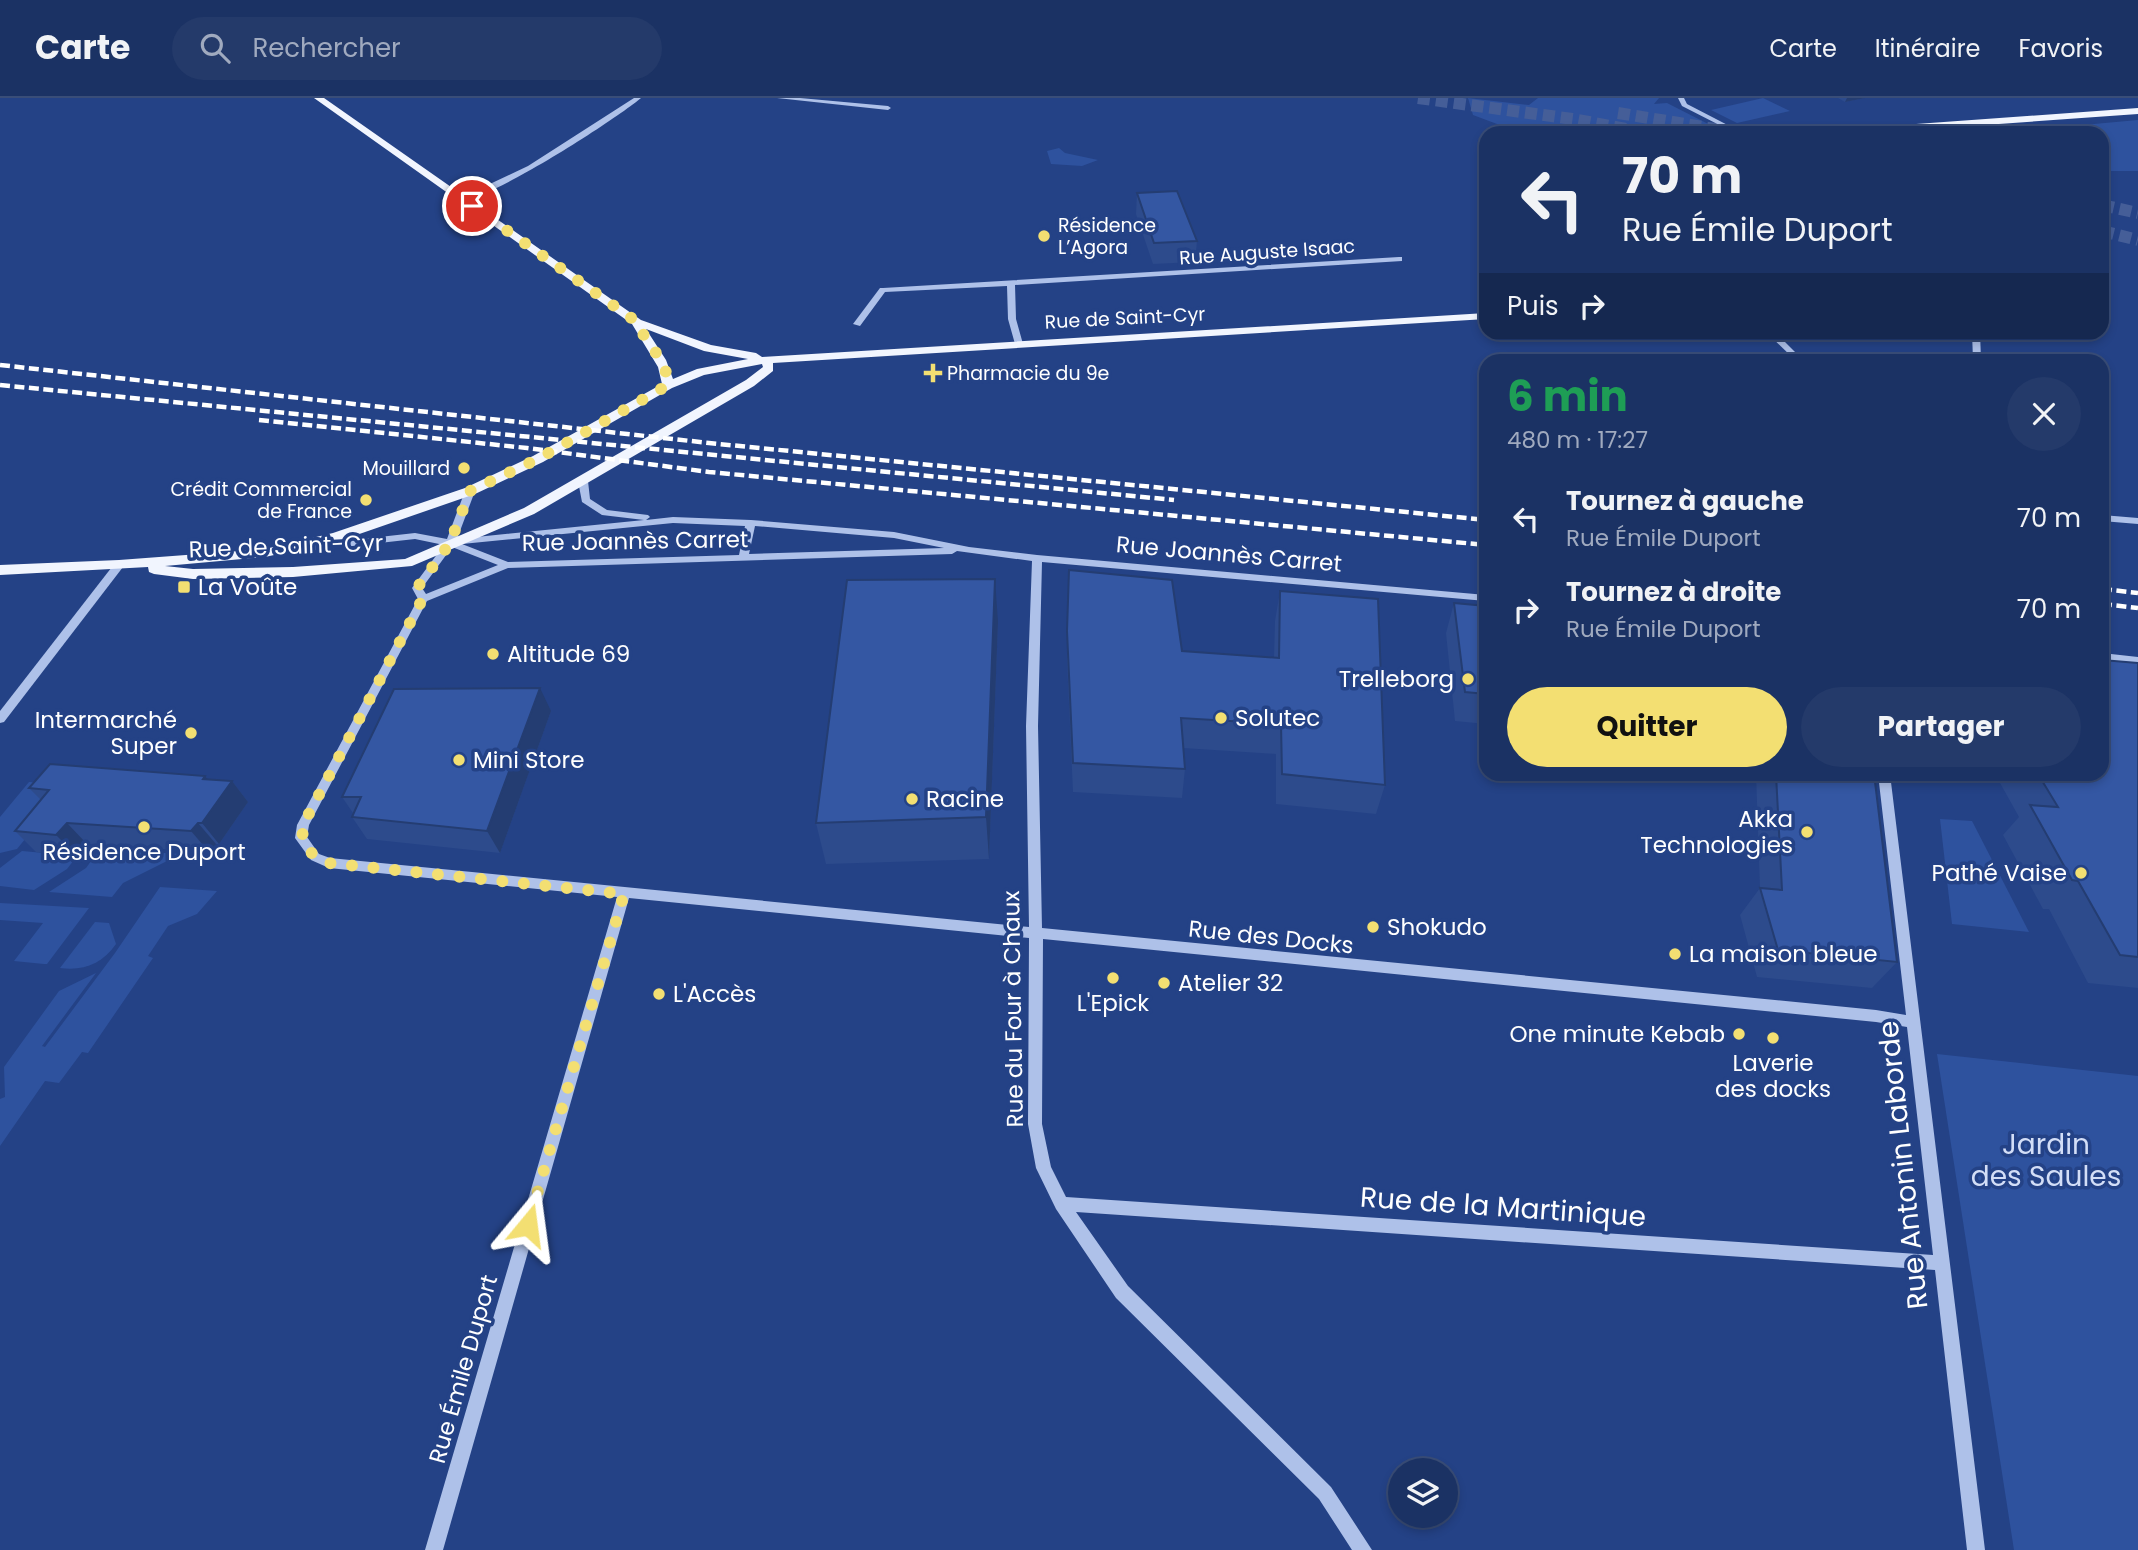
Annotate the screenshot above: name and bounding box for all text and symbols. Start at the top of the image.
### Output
search box [172,17,662,80]
text: Carte [35,24,130,71]
icon: search [196,29,234,67]
text: Rechercher [252,30,401,66]
text: Carte [1769,32,1837,65]
text: Itinéraire [1875,32,1980,65]
text: Favoris [2018,32,2103,65]
text: 70 m [1622,142,1742,210]
icon: left [1507,154,1598,245]
pin [442,176,502,236]
icon: arrive [453,187,491,225]
text: Rue Émile Duport [1622,207,1893,252]
place label: Résidence L’Agora [1058,212,1156,261]
marker: Résidence L’Agora [1036,228,1052,244]
street label: Rue Auguste Isaac [1178,232,1356,272]
icon: right [1573,287,1611,325]
text: Puis [1507,288,1559,324]
street label: Rue de Saint-Cyr [1044,300,1206,336]
place label: Pharmacie du 9e [947,360,1109,387]
marker: Pharmacie du 9e [925,365,941,381]
text: 6 min [1507,367,1628,426]
button: close [2007,377,2081,451]
text: 480 m · 17:27 [1507,424,1648,456]
place label: Mouillard [363,455,450,482]
marker: Mouillard [456,460,472,476]
place label: Crédit Commercial de France [170,476,352,525]
text: Tournez à gauche [1566,483,1804,519]
marker: Crédit Commercial de France [358,492,374,508]
icon: left [1507,500,1545,538]
text: 70 m [2017,500,2081,536]
text: Rue Émile Duport [1566,522,1761,554]
street label: Rue Joannès Carret [521,523,749,559]
street label: Rue de Saint-Cyr [188,527,384,565]
street label: Rue Joannès Carret [1115,528,1343,580]
place label: La Voûte [198,571,297,603]
text: Tournez à droite [1566,574,1781,610]
marker: La Voûte [176,579,192,595]
icon: right [1507,591,1545,629]
text: 70 m [2017,591,2081,627]
text: Rue Émile Duport [1566,613,1761,645]
place label: Altitude 69 [507,638,630,670]
marker: Altitude 69 [485,646,501,662]
place label: Trelleborg [1339,663,1454,695]
marker: Trelleborg [1460,671,1476,687]
button: Quitter [1507,687,1787,767]
button: Partager [1801,687,2081,767]
place label: Solutec [1235,702,1320,734]
place label: Intermarché Super [35,704,177,762]
marker: Solutec [1213,710,1229,726]
marker: Intermarché Super [183,725,199,741]
place label: Mini Store [473,744,584,776]
marker: Mini Store [451,752,467,768]
place label: Racine [926,783,1004,815]
marker: Racine [904,791,920,807]
place label: Akka Technologies [1640,803,1793,861]
marker: Résidence Duport [136,819,152,835]
marker: Akka Technologies [1799,824,1815,840]
place label: Résidence Duport [43,836,246,868]
place label: Pathé Vaise [1932,857,2067,889]
marker: Pathé Vaise [2073,865,2089,881]
street label: Rue du Four à Chaux [995,890,1031,1128]
place label: Shokudo [1387,911,1487,943]
street label: Rue des Docks [1187,912,1355,962]
marker: Shokudo [1365,919,1381,935]
place label: La maison bleue [1689,938,1878,970]
marker: La maison bleue [1667,946,1683,962]
place label: Atelier 32 [1178,967,1283,999]
marker: L'Epick [1105,970,1121,986]
marker: Atelier 32 [1156,975,1172,991]
place label: L'Accès [673,978,756,1010]
marker: L'Accès [651,986,667,1002]
place label: L'Epick [1077,987,1149,1019]
place label: One minute Kebab [1510,1018,1725,1050]
street label: Rue Antonin Laborde [1868,1019,1938,1311]
marker: One minute Kebab [1731,1026,1747,1042]
marker: Laverie des docks [1765,1030,1781,1046]
place label: Laverie des docks [1715,1047,1831,1105]
park label: Jardin des Saules [1971,1125,2121,1196]
street label: Rue de la Martinique [1359,1178,1647,1236]
position arrow [491,1188,565,1262]
street label: Rue Émile Duport [421,1271,505,1467]
map controls [1388,1458,1458,1528]
button: layers [1388,1458,1458,1528]

